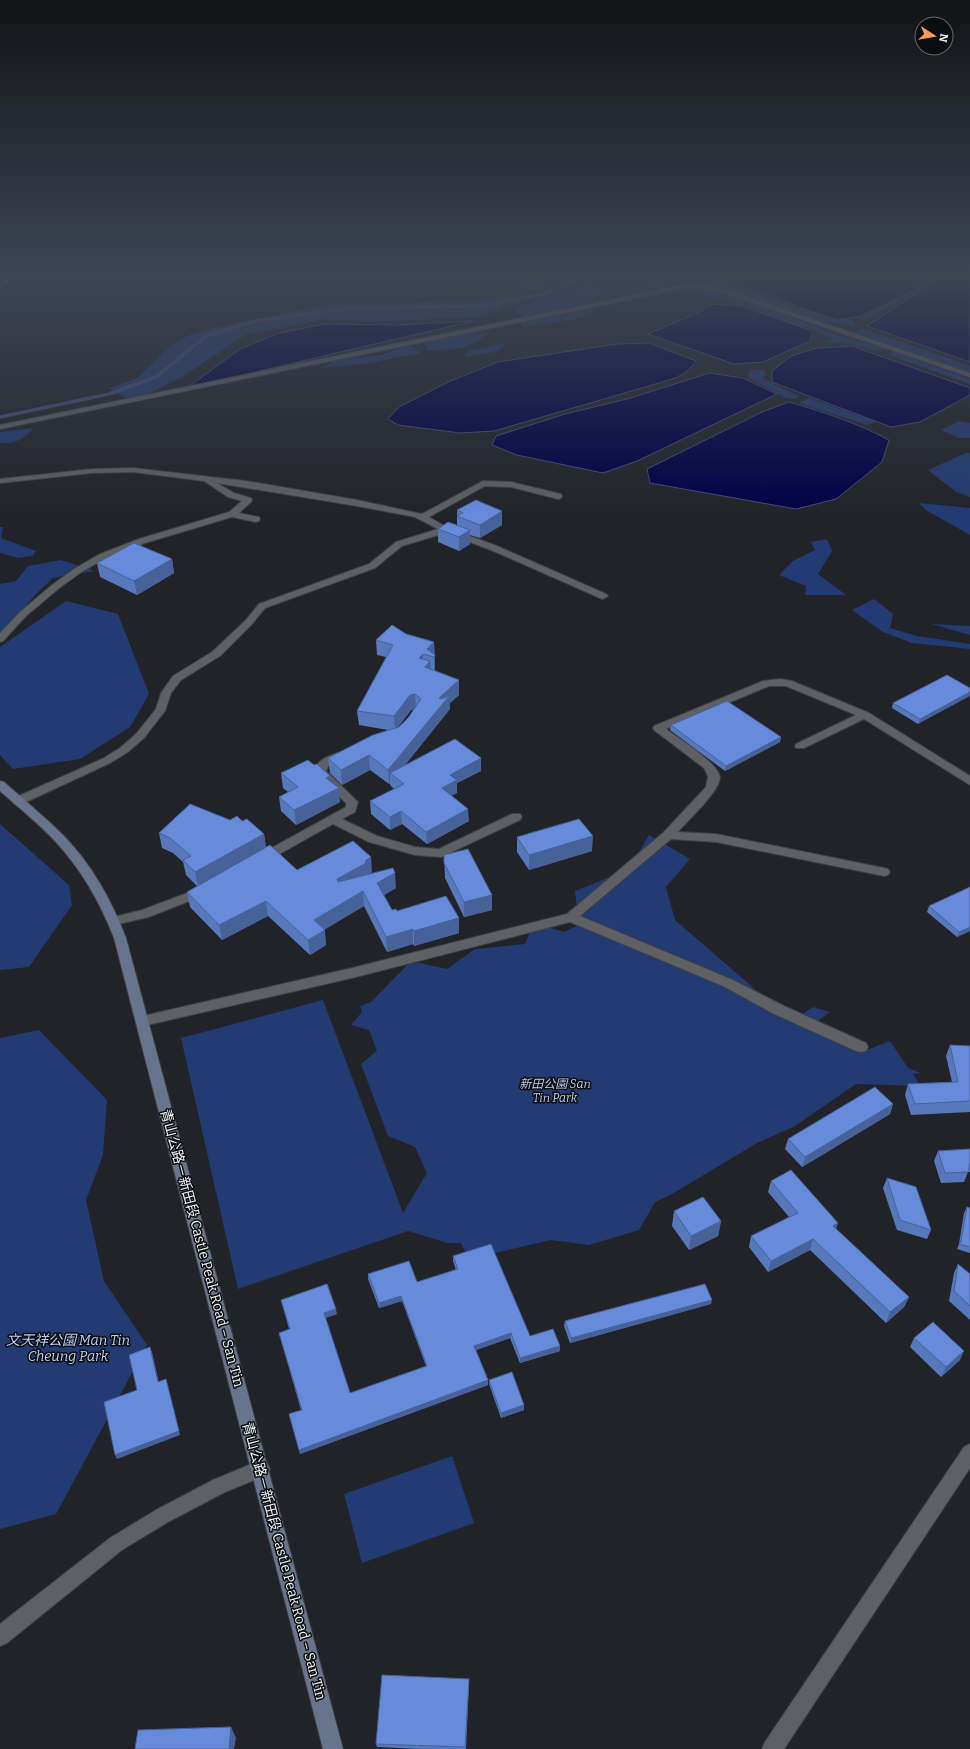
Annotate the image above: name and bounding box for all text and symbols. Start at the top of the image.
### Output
north arrow [914,16,954,56]
text: N [936,32,951,44]
park label: 新田公園 San Tin Park [519,1077,591,1105]
street label: 青山公路－新田段 Castle Peak Road – San Tin [157,1107,247,1389]
park label: 文天祥公園 Man Tin Cheung Park [6,1332,130,1365]
street label: 青山公路－新田段 Castle Peak Road – San Tin [239,1420,329,1702]

